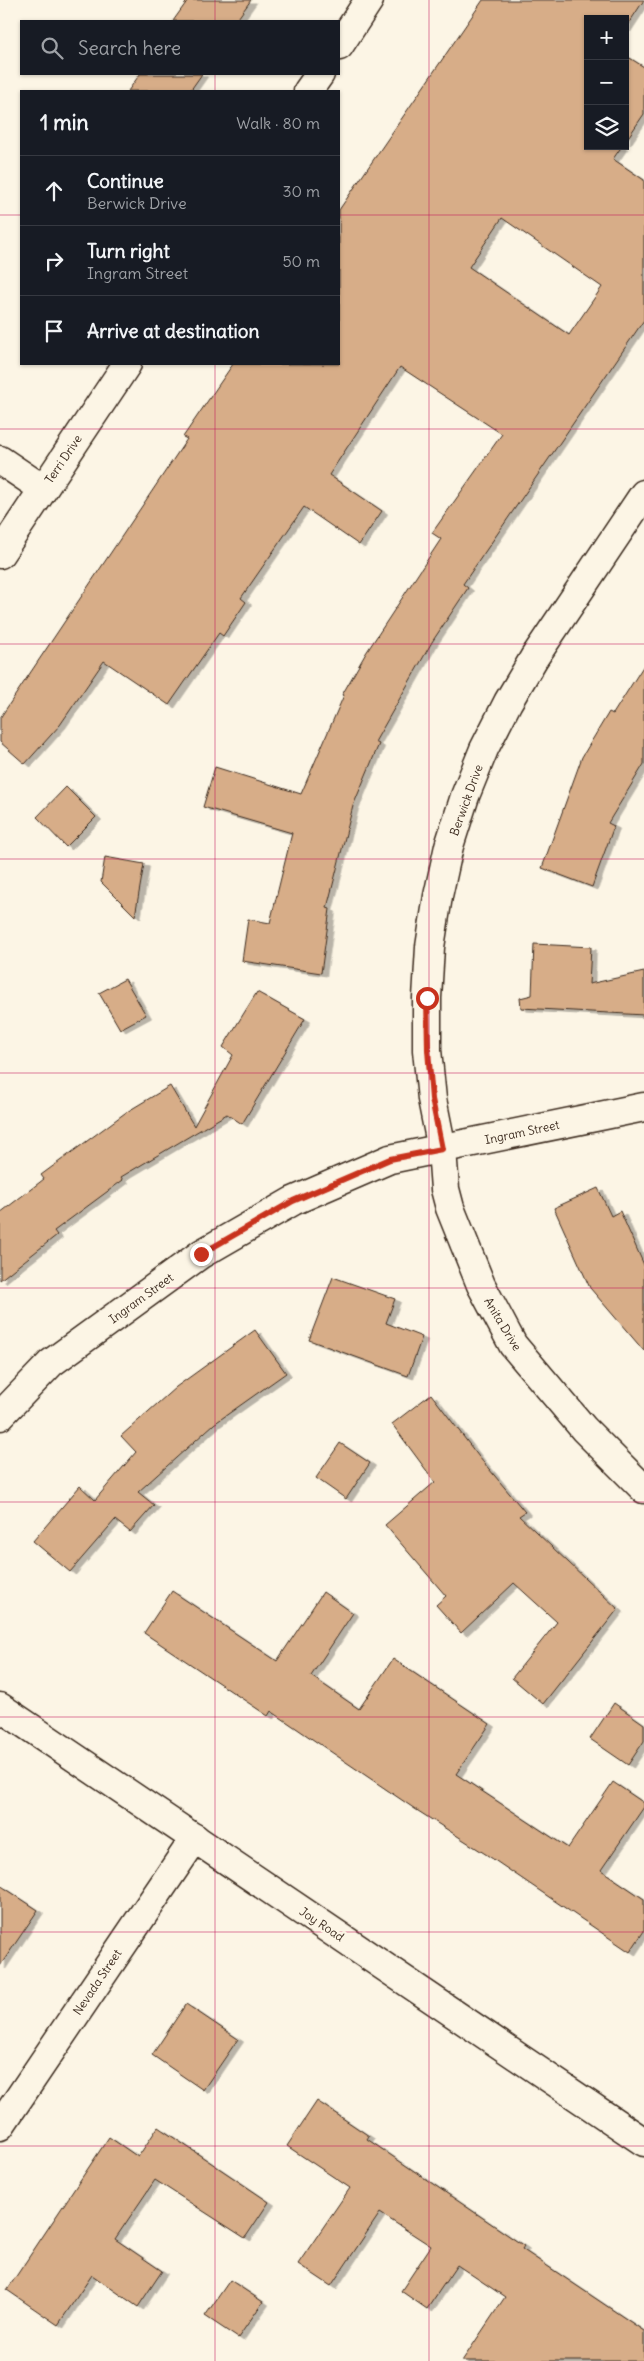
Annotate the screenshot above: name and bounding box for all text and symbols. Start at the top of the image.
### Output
map controls [584,15,629,150]
button: + [584,15,629,60]
search box [20,20,340,75]
icon: search [38,34,66,62]
text: Search here [78,36,181,60]
button: − [584,60,629,105]
button: layers [584,105,629,150]
text: 1 min [40,109,89,136]
text: Walk · 80 m [236,113,320,133]
text: Continue [87,169,164,193]
icon: ahead [40,177,68,205]
text: 30 m [283,181,320,201]
text: Berwick Drive [87,193,187,213]
text: Turn right [87,239,170,263]
icon: right [40,247,68,275]
text: 50 m [282,251,320,271]
text: Ingram Street [87,263,188,283]
icon: arrive [40,317,68,345]
text: Arrive at destination [87,319,260,343]
street label: Terri Drive [41,432,85,486]
street label: Berwick Drive [446,762,486,838]
route start [416,987,439,1010]
street label: Ingram Street [483,1117,561,1147]
route end [190,1243,213,1266]
street label: Ingram Street [106,1270,176,1326]
street label: Anita Drive [481,1295,525,1353]
street label: Joy Road [297,1904,347,1944]
street label: Nevada Street [70,1946,124,2018]

